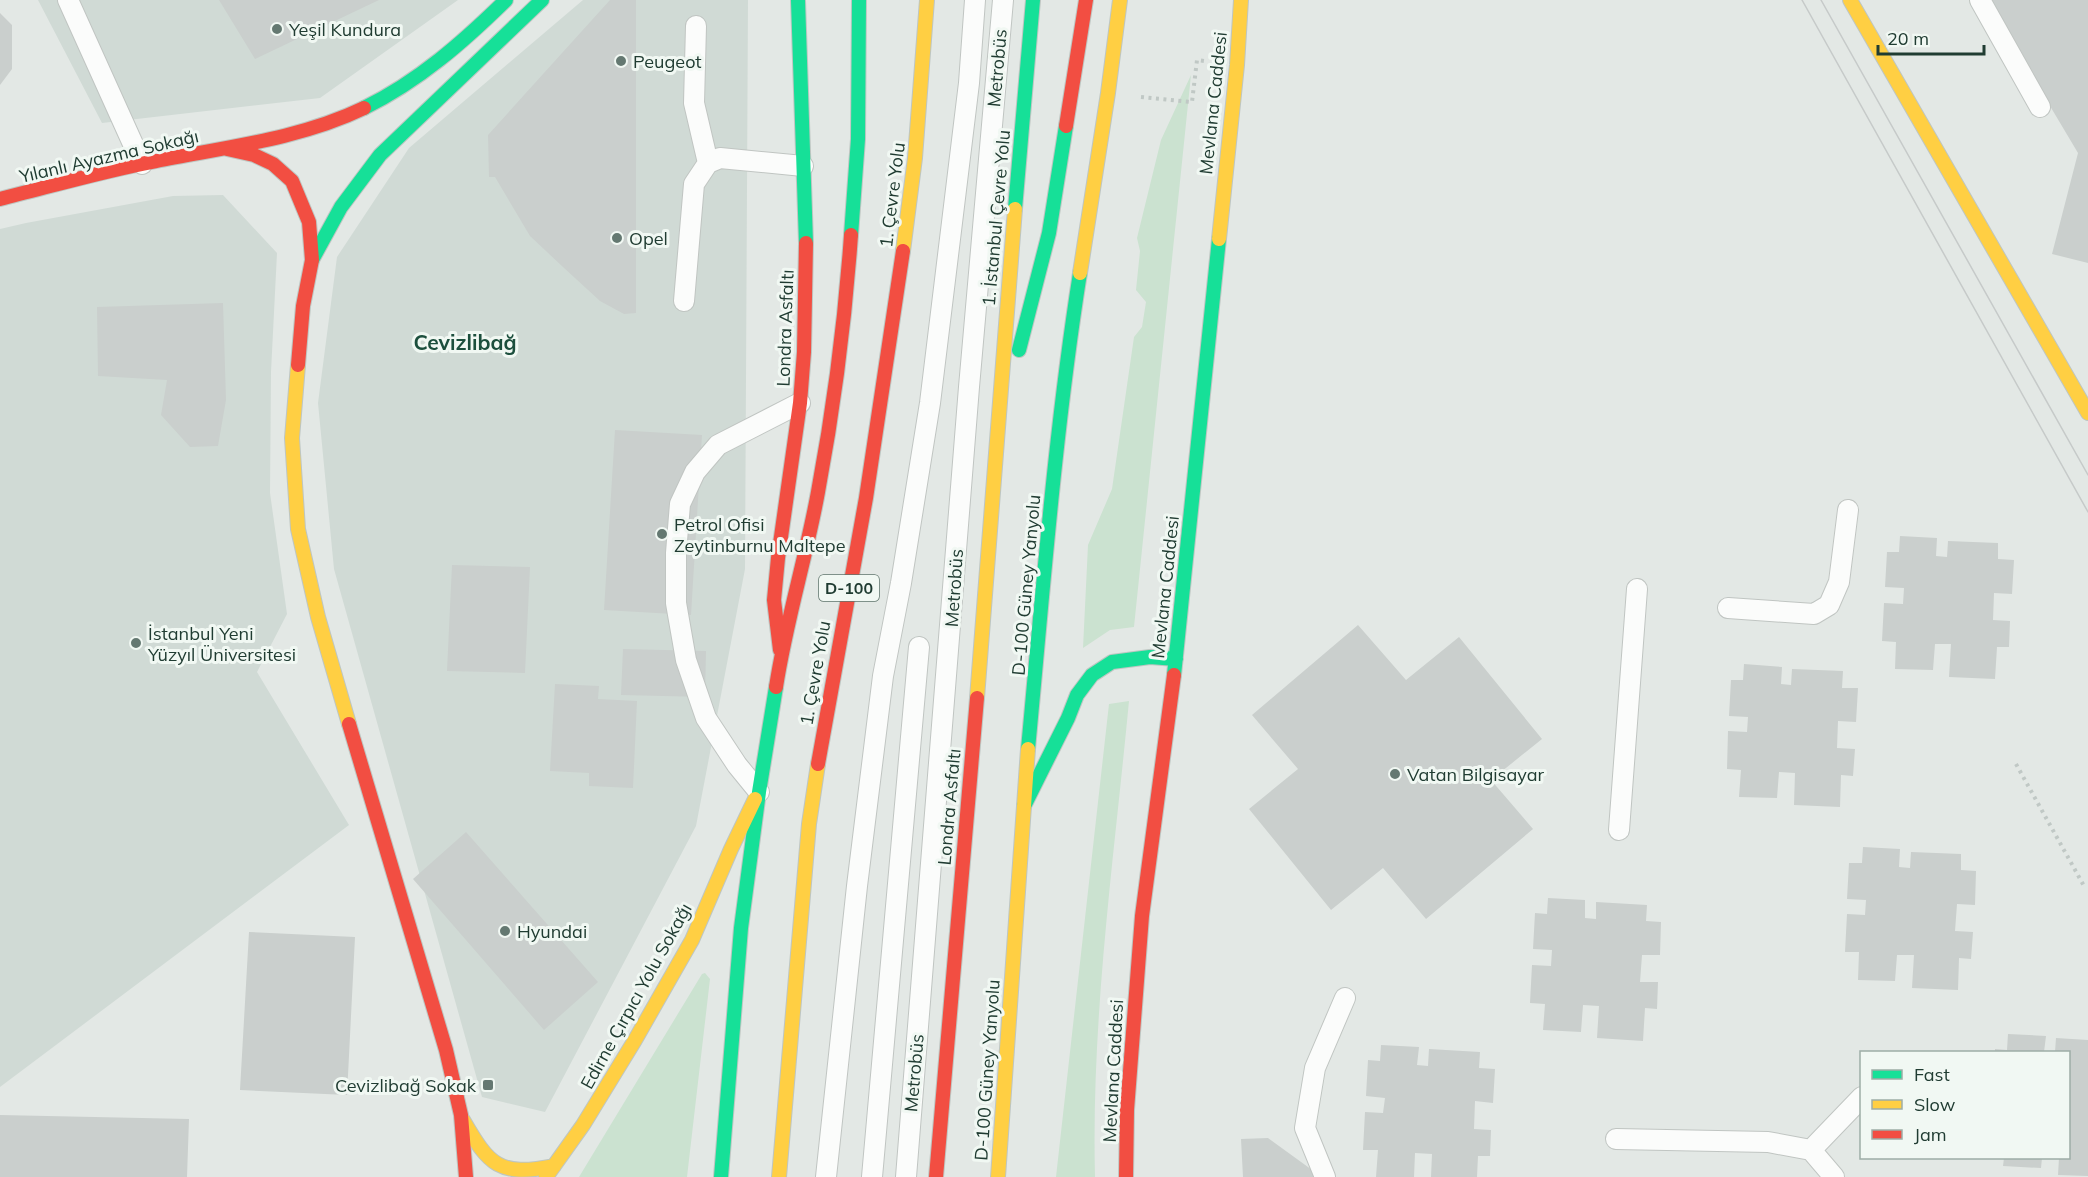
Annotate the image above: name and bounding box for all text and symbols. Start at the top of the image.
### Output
place label: Yeşil Kundura [288,18,401,41]
scale bar [1878,18,1984,56]
marker: Yeşil Kundura [270,22,284,36]
text: 20 m [1887,27,1929,50]
street label: Metrobüs [982,28,1012,108]
street label: Mevlana Caddesi [1194,31,1232,175]
place label: Peugeot [633,50,702,73]
marker: Peugeot [614,54,628,68]
street label: Yılanlı Ayazma Sokağı [16,124,201,188]
street label: 1. İstanbul Çevre Yolu [977,129,1015,307]
street label: 1. Çevre Yolu [874,141,910,249]
place label: Opel [629,227,668,250]
marker: Opel [610,231,624,245]
street label: Londra Asfaltı [771,269,799,387]
district label: Cevizlibağ [413,329,517,355]
street label: D-100 Güney Yanyolu [1007,494,1045,676]
place label: Petrol Ofisi Zeytinburnu Maltepe [674,513,845,557]
street label: Mevlana Caddesi [1146,515,1184,659]
marker: Petrol Ofisi Zeytinburnu Maltepe [655,527,669,541]
street label: Metrobüs [940,548,968,628]
road number: D-100 [819,575,879,601]
street label: 1. Çevre Yolu [794,619,836,727]
place label: İstanbul Yeni Yüzyıl Üniversitesi [147,622,296,666]
marker: İstanbul Yeni Yüzyıl Üniversitesi [129,636,143,650]
street label: Londra Asfaltı [932,748,966,866]
place label: Vatan Bilgisayar [1407,763,1544,786]
marker: Vatan Bilgisayar [1388,767,1402,781]
street label: Edirne Çırpıcı Yolu Sokağı [575,899,697,1093]
place label: Hyundai [517,920,587,943]
marker: Hyundai [498,924,512,938]
street label: D-100 Güney Yanyolu [969,979,1005,1161]
street label: Mevlana Caddesi [1098,999,1128,1143]
street label: Metrobüs [899,1033,929,1113]
legend [1860,1051,2070,1159]
text: Fast [1914,1063,1950,1086]
place label: Cevizlibağ Sokak [335,1074,477,1097]
marker: Cevizlibağ Sokak [481,1078,495,1092]
text: Slow [1914,1093,1956,1116]
text: Jam [1914,1123,1947,1146]

